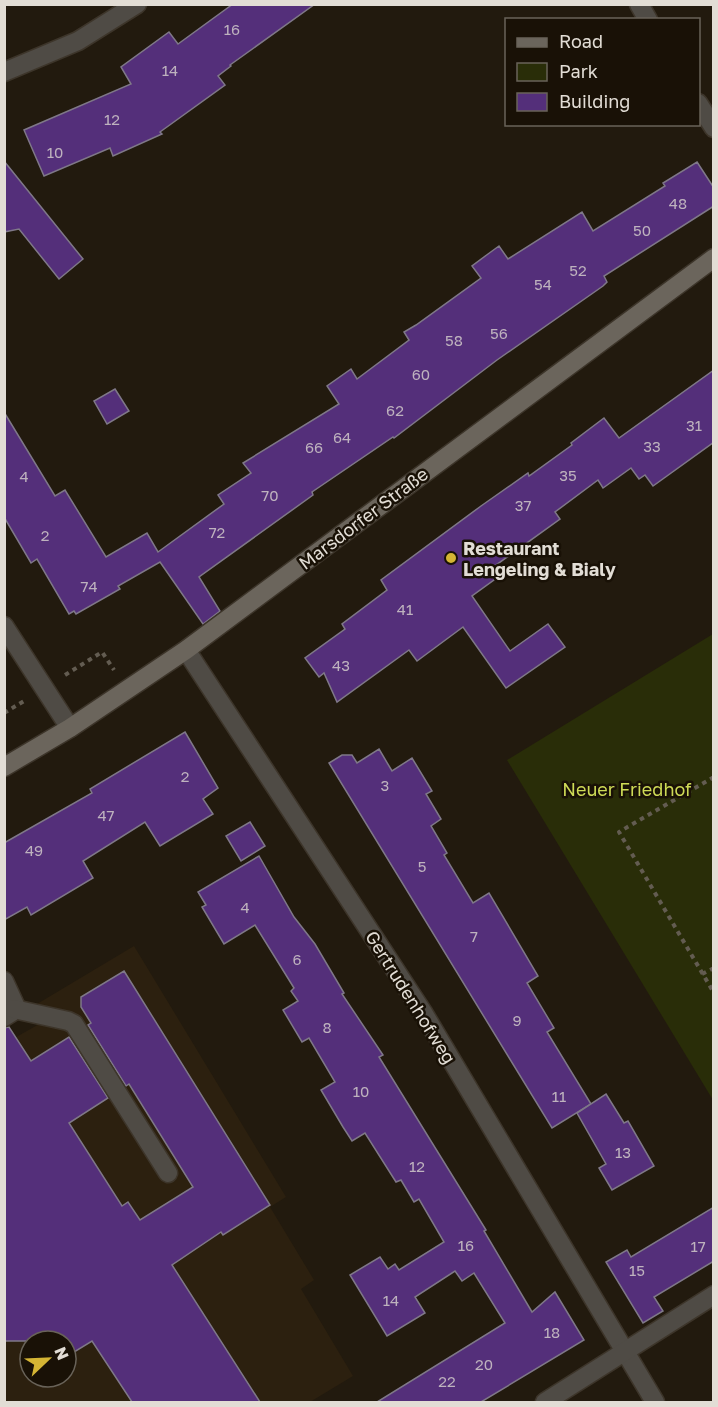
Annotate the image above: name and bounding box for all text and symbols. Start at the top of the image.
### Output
legend [505,18,700,126]
house number: 16 [224,20,240,38]
text: Road [559,30,603,52]
text: Park [559,60,598,82]
house number: 14 [162,61,178,79]
text: Building [559,90,630,112]
house number: 12 [104,110,120,128]
house number: 10 [47,143,63,161]
house number: 48 [669,194,687,212]
house number: 50 [633,221,651,239]
house number: 52 [569,261,587,279]
house number: 54 [534,275,552,293]
house number: 56 [490,324,508,342]
house number: 58 [445,331,463,349]
house number: 60 [412,365,430,383]
house number: 62 [386,401,404,419]
house number: 31 [686,416,702,434]
house number: 64 [333,428,351,446]
house number: 33 [643,437,661,455]
house number: 66 [305,438,323,456]
street label: Marsdorfer Straße [294,462,432,574]
house number: 35 [559,466,577,484]
house number: 4 [19,467,29,485]
house number: 70 [261,486,279,504]
house number: 37 [515,496,531,514]
house number: 72 [209,523,225,541]
house number: 2 [41,526,49,544]
place label: Restaurant Lengeling & Bialy [463,537,616,580]
marker: Restaurant Lengeling & Bialy [444,551,458,565]
house number: 74 [80,577,98,595]
house number: 41 [397,600,413,618]
house number: 43 [332,656,350,674]
house number: 2 [181,767,189,785]
house number: 3 [381,776,389,794]
park label: Neuer Friedhof [562,778,692,800]
house number: 47 [97,806,115,824]
house number: 49 [25,841,43,859]
house number: 5 [418,857,426,875]
house number: 4 [240,898,250,916]
street label: Gertrudenhofweg [361,926,461,1068]
house number: 7 [470,927,478,945]
house number: 6 [292,950,302,968]
house number: 9 [512,1011,522,1029]
house number: 8 [322,1018,332,1036]
house number: 10 [353,1082,369,1100]
house number: 11 [552,1087,566,1105]
house number: 13 [615,1143,631,1161]
house number: 12 [409,1157,425,1175]
house number: 16 [458,1236,474,1254]
house number: 17 [690,1237,706,1255]
house number: 15 [629,1261,645,1279]
house number: 14 [383,1291,399,1309]
house number: 18 [544,1323,560,1341]
north arrow [18,1329,78,1389]
text: N [50,1344,73,1363]
house number: 20 [475,1355,493,1373]
house number: 22 [438,1372,456,1390]

